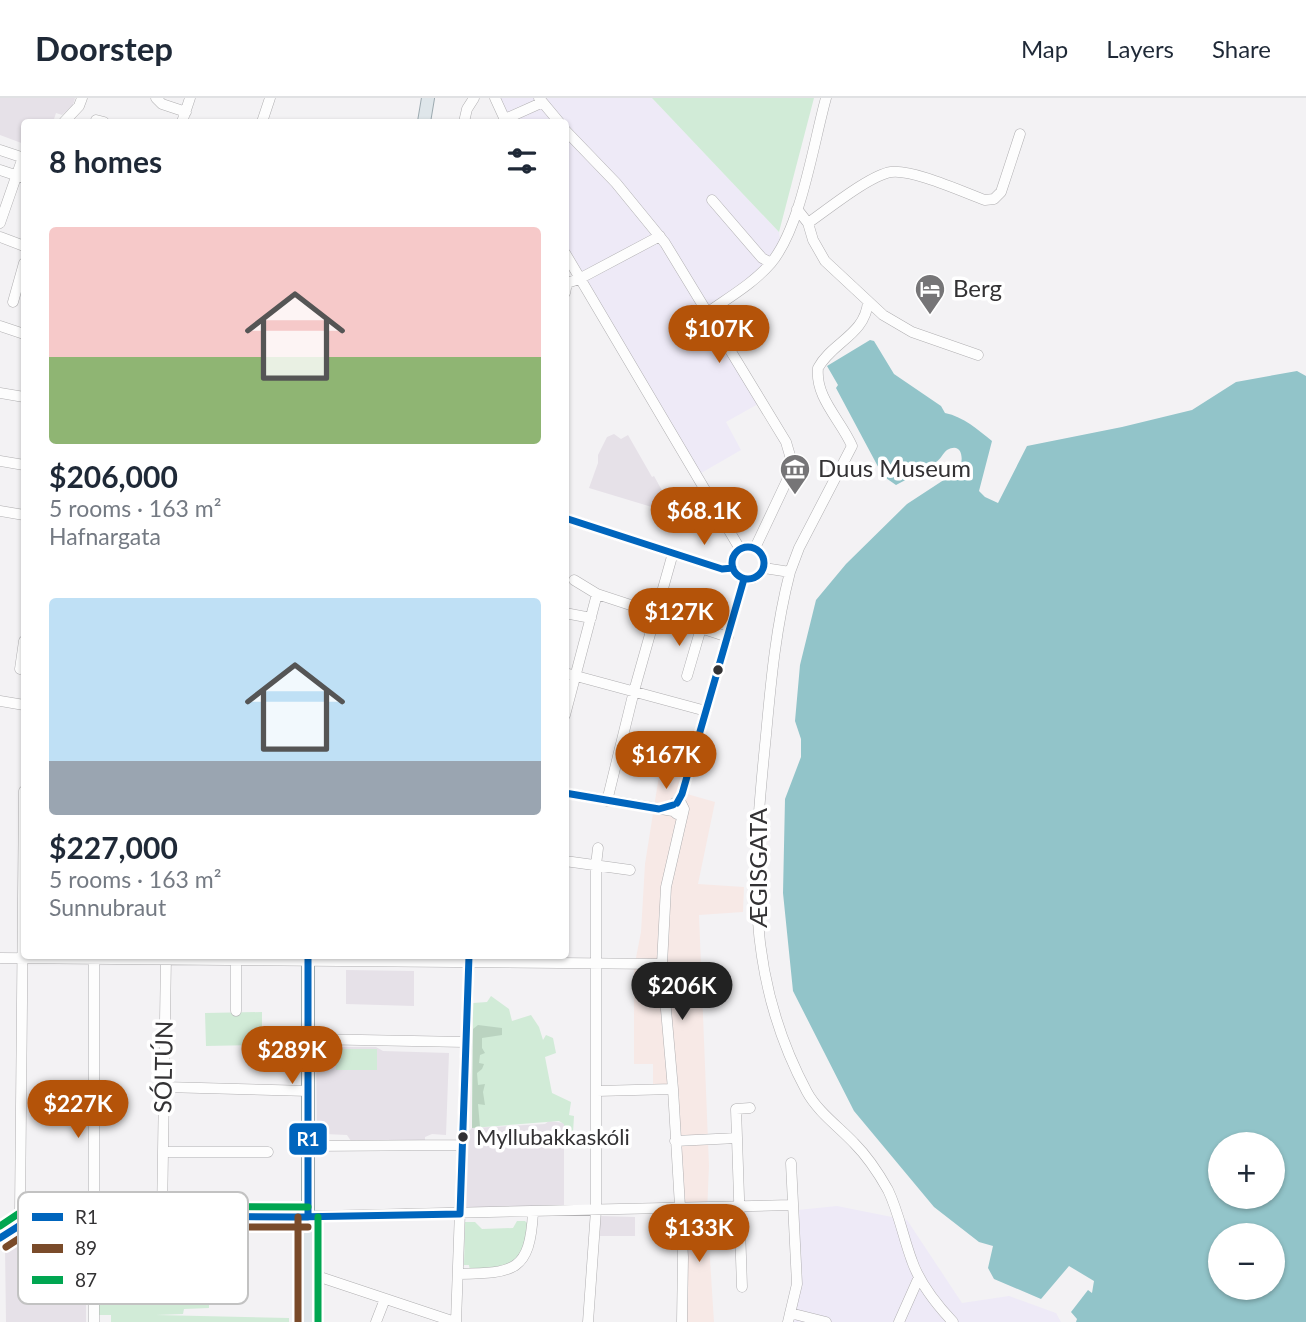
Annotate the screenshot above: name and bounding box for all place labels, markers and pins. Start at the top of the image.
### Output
hotel icon: Berg [913,272,947,316]
place label: Berg [953,273,1002,302]
pin: $107K [670,306,768,365]
museum icon: Duus Museum [778,452,812,496]
place label: Duus Museum [818,453,971,482]
pin: $68.1K [647,488,761,547]
pin: $127K [630,588,728,648]
unlabelled marker [711,663,725,677]
pin: $167K [617,732,715,791]
pin: $206K [633,962,731,1022]
pin: $289K [243,1026,341,1086]
pin: $227K [29,1080,127,1140]
place label: Myllubakkaskóli [476,1123,630,1150]
marker: Myllubakkaskóli [456,1130,470,1144]
pin: $133K [650,1204,748,1264]

